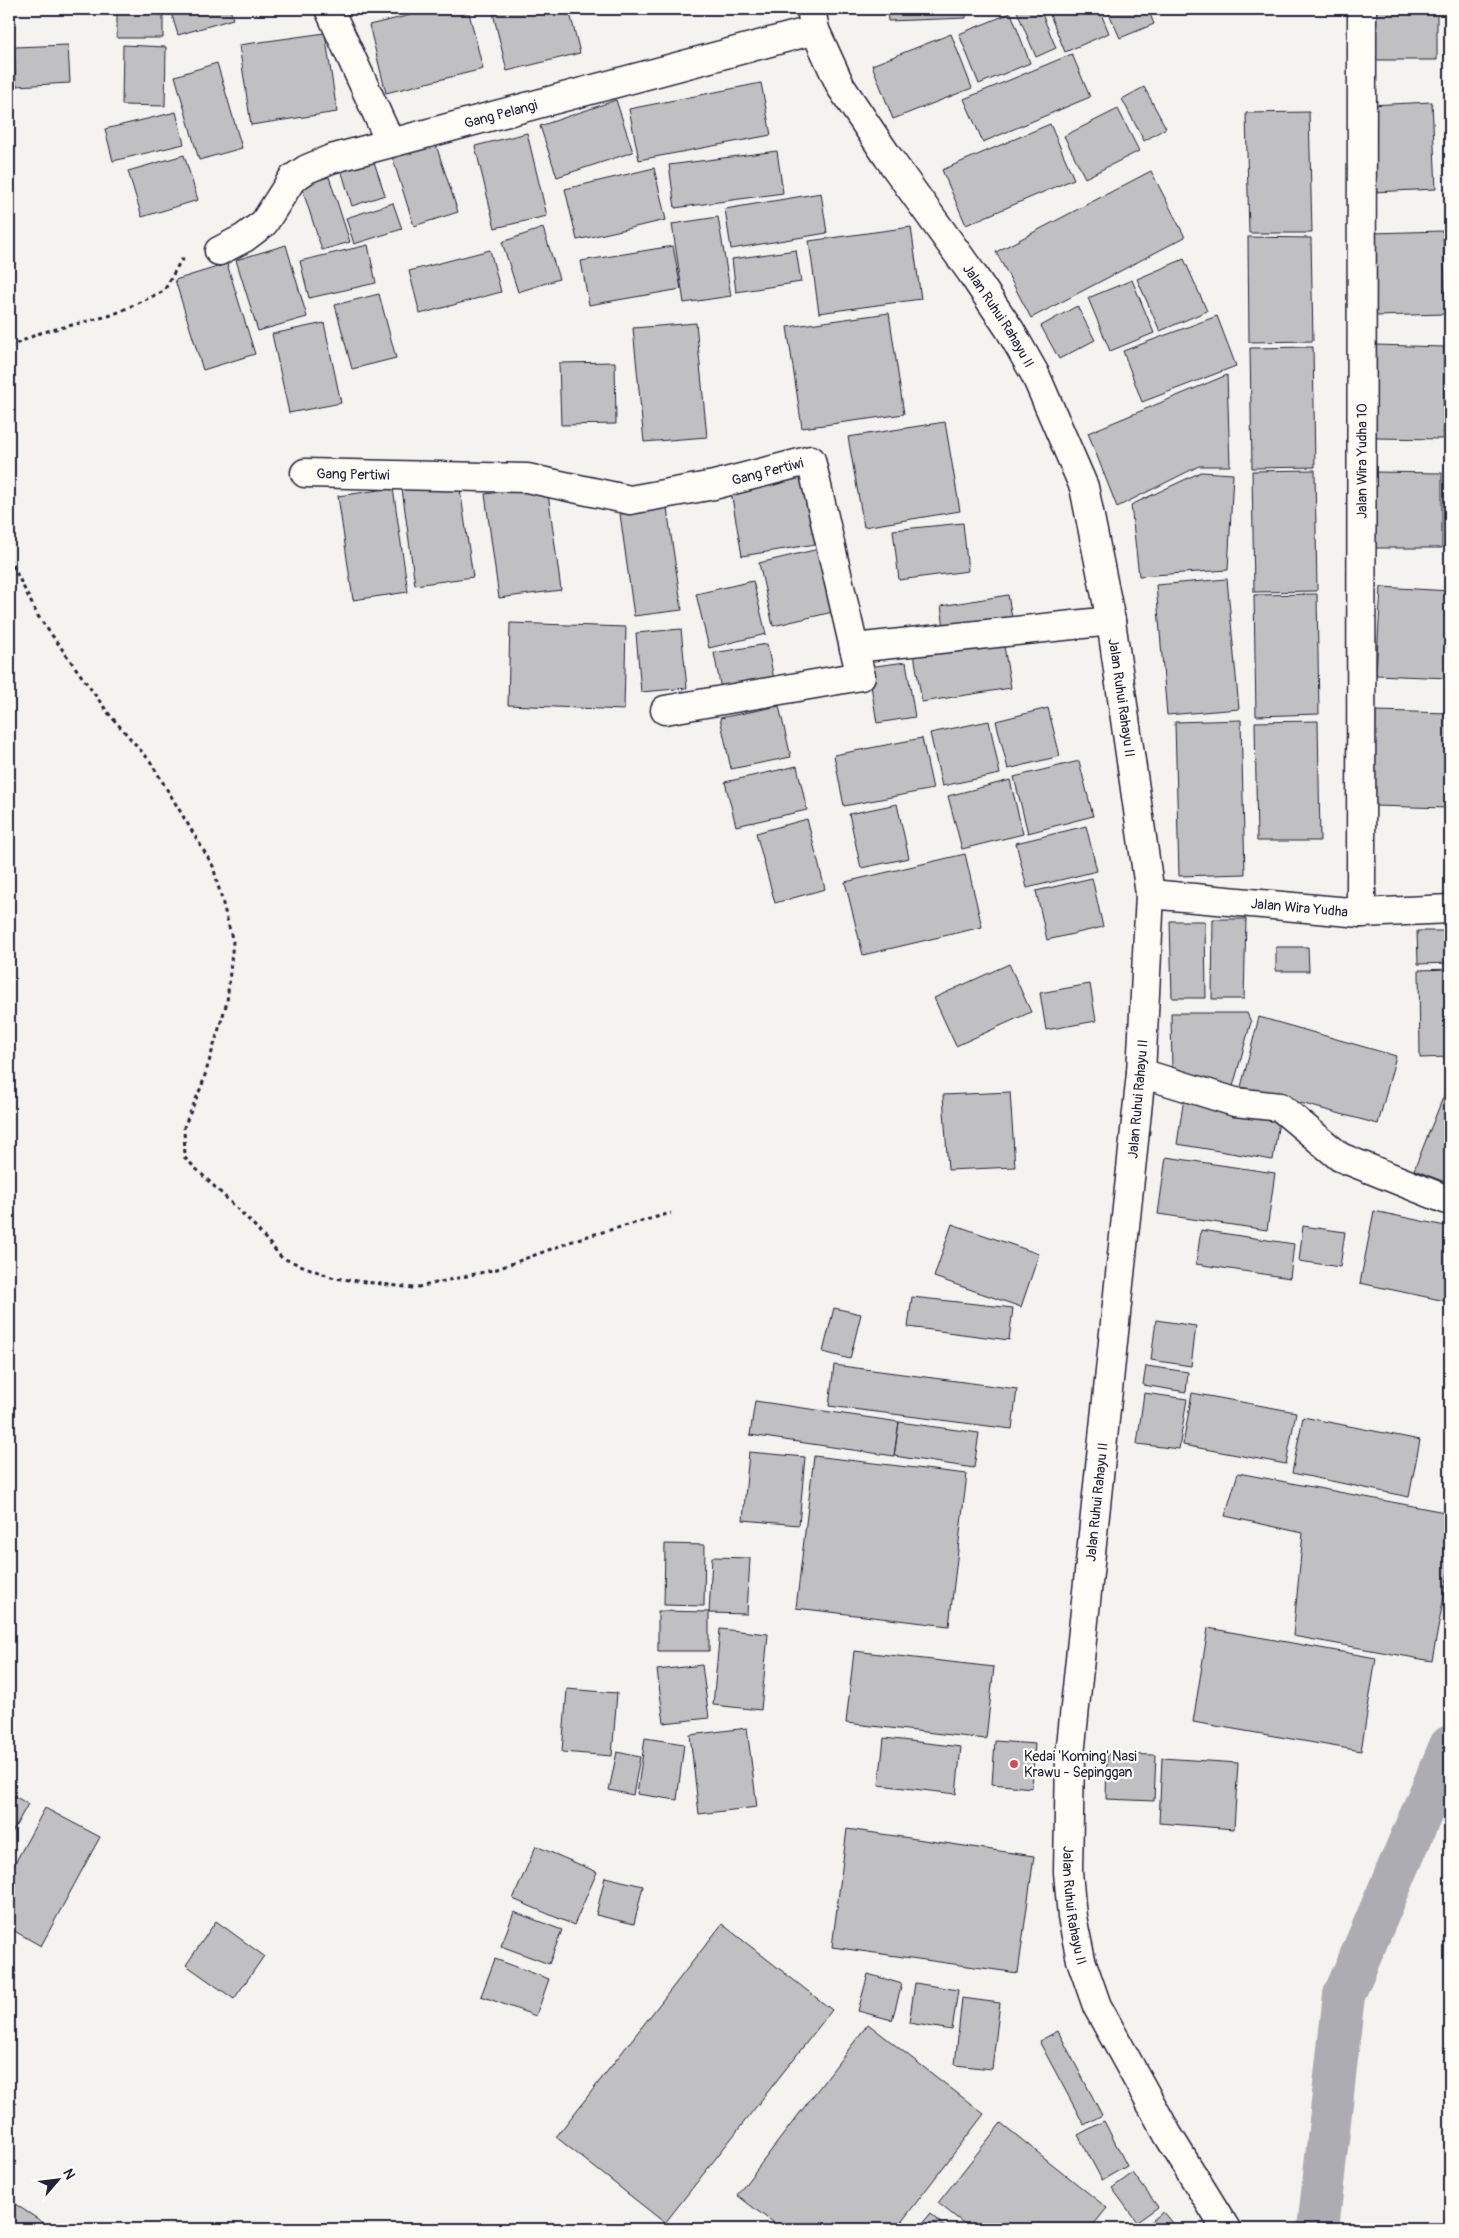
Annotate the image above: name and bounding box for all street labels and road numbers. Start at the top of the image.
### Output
street label: Gang Pelangi [462,96,540,132]
street label: Jalan Ruhui Rahayu II [959,261,1038,371]
street label: Jalan Wira Yudha 10 [1353,403,1370,519]
street label: Gang Pertiwi [730,454,806,489]
street label: Gang Pertiwi [316,465,390,483]
street label: Jalan Ruhui Rahayu II [1105,637,1139,758]
street label: Jalan Wira Yudha [1250,895,1349,920]
street label: Jalan Ruhui Rahayu II [1124,1039,1152,1159]
street label: Jalan Ruhui Rahayu II [1082,1442,1112,1562]
street label: Jalan Ruhui Rahayu II [1059,1846,1091,1967]

